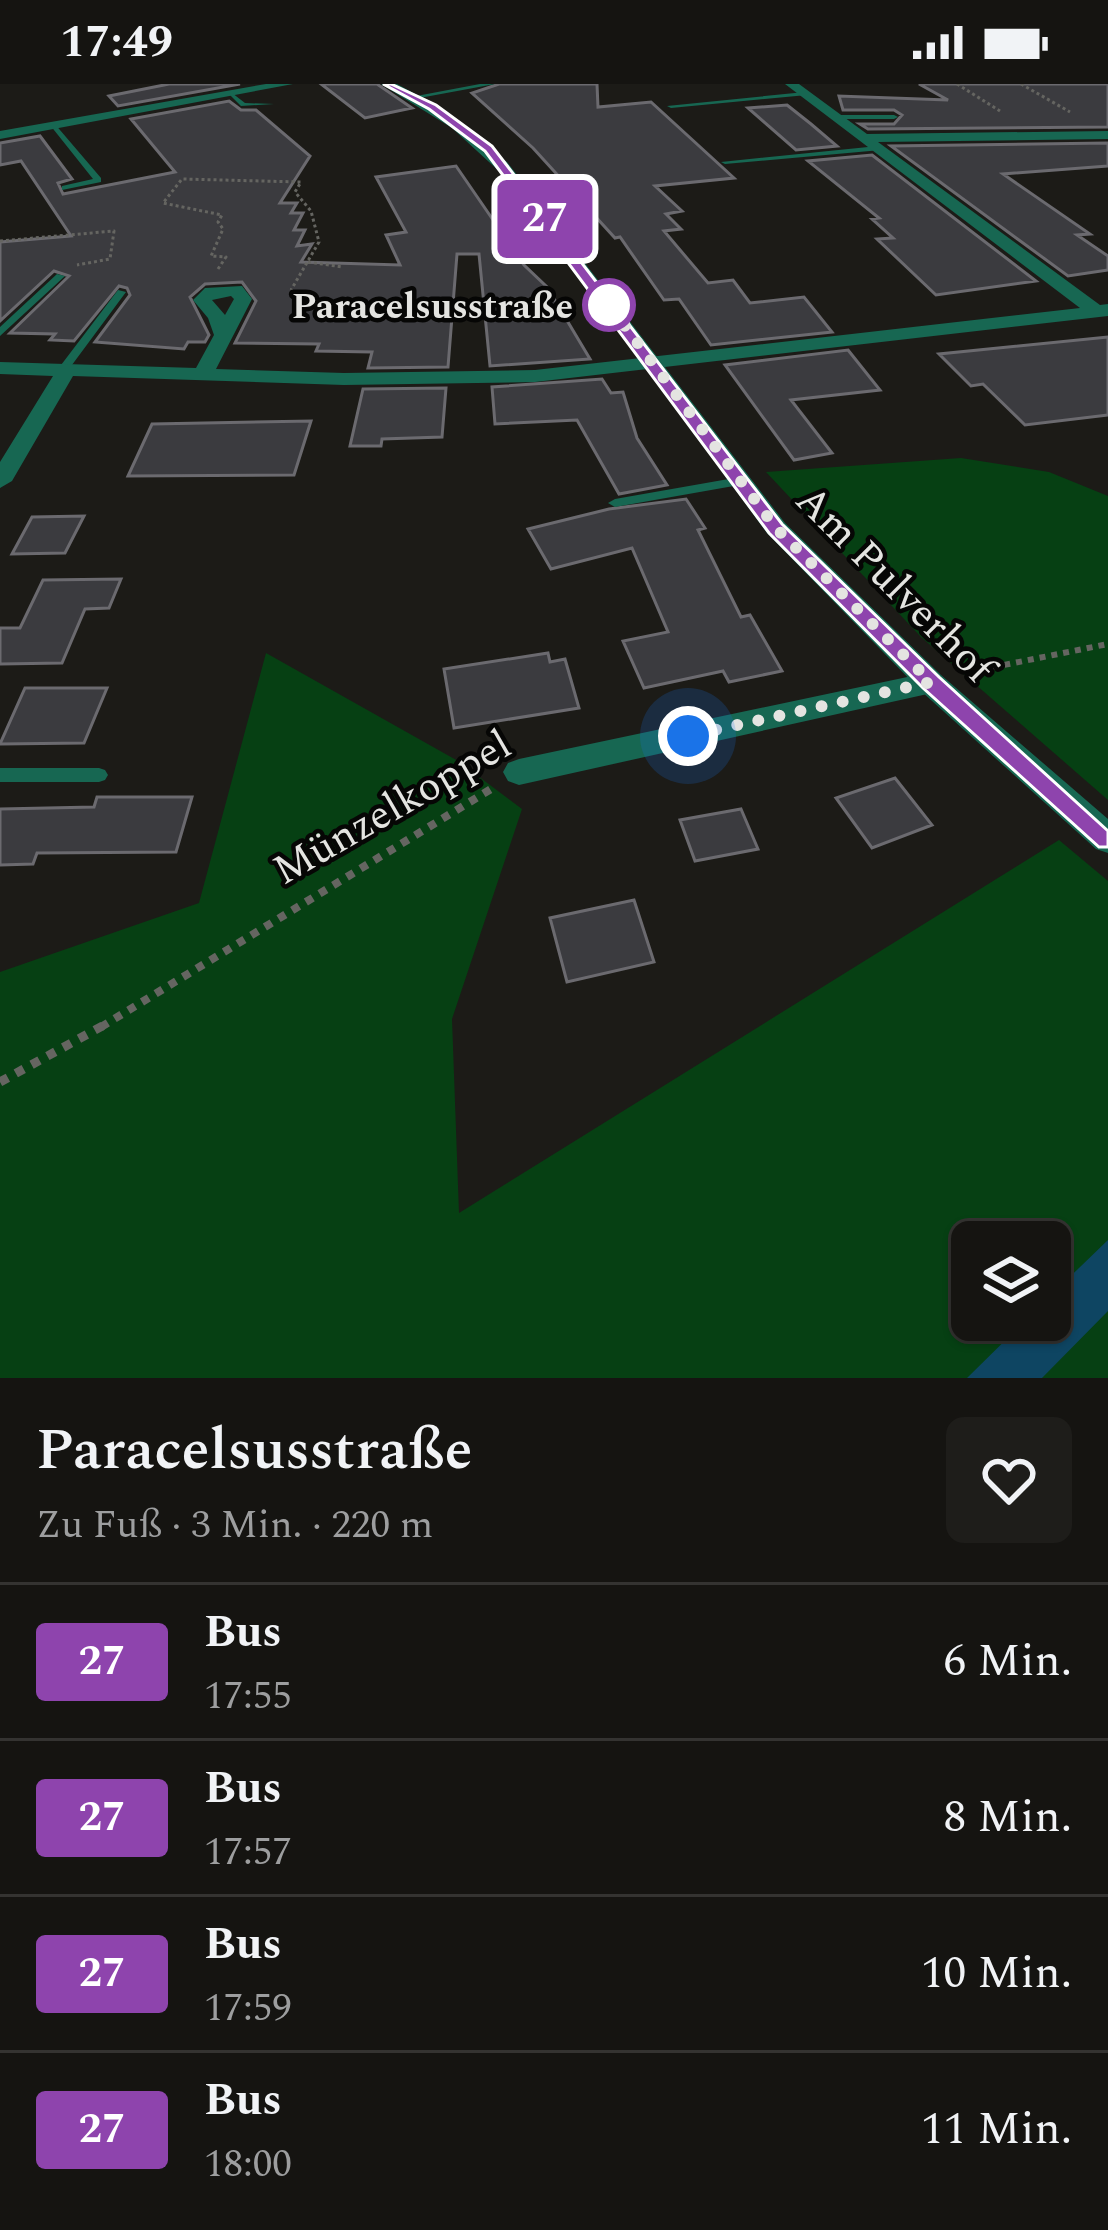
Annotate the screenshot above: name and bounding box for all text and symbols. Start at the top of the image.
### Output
text: 17:49 [60,8,173,77]
line badge: 27 [491,180,599,258]
text: 27 [521,187,569,250]
place label: Paracelsusstraße [292,280,573,335]
marker: Paracelsusstraße [584,280,634,330]
street label: Am Pulverhof [780,471,1011,701]
your location [658,706,718,766]
street label: Münzelkoppel [261,714,523,902]
map controls [951,1221,1071,1341]
button: layers [951,1221,1071,1341]
text: Paracelsusstraße [36,1408,473,1494]
button: heart [946,1417,1072,1543]
text: Zu Fuß · 3 Min. · 220 m [36,1496,433,1555]
text: Bus [204,1598,282,1667]
text: 6 Min. [944,1627,1072,1696]
text: 27 [78,1630,126,1693]
text: 17:55 [204,1667,292,1726]
text: Bus [204,1754,282,1823]
text: 8 Min. [944,1783,1072,1852]
text: 27 [78,1786,126,1849]
text: 17:57 [204,1823,292,1882]
text: Bus [204,1910,282,1979]
text: 10 Min. [921,1939,1072,2008]
text: 27 [78,1942,126,2005]
text: 17:59 [204,1979,292,2038]
text: Bus [204,2066,282,2135]
text: 11 Min. [921,2095,1072,2164]
text: 27 [78,2098,126,2161]
text: 18:00 [204,2135,292,2194]

